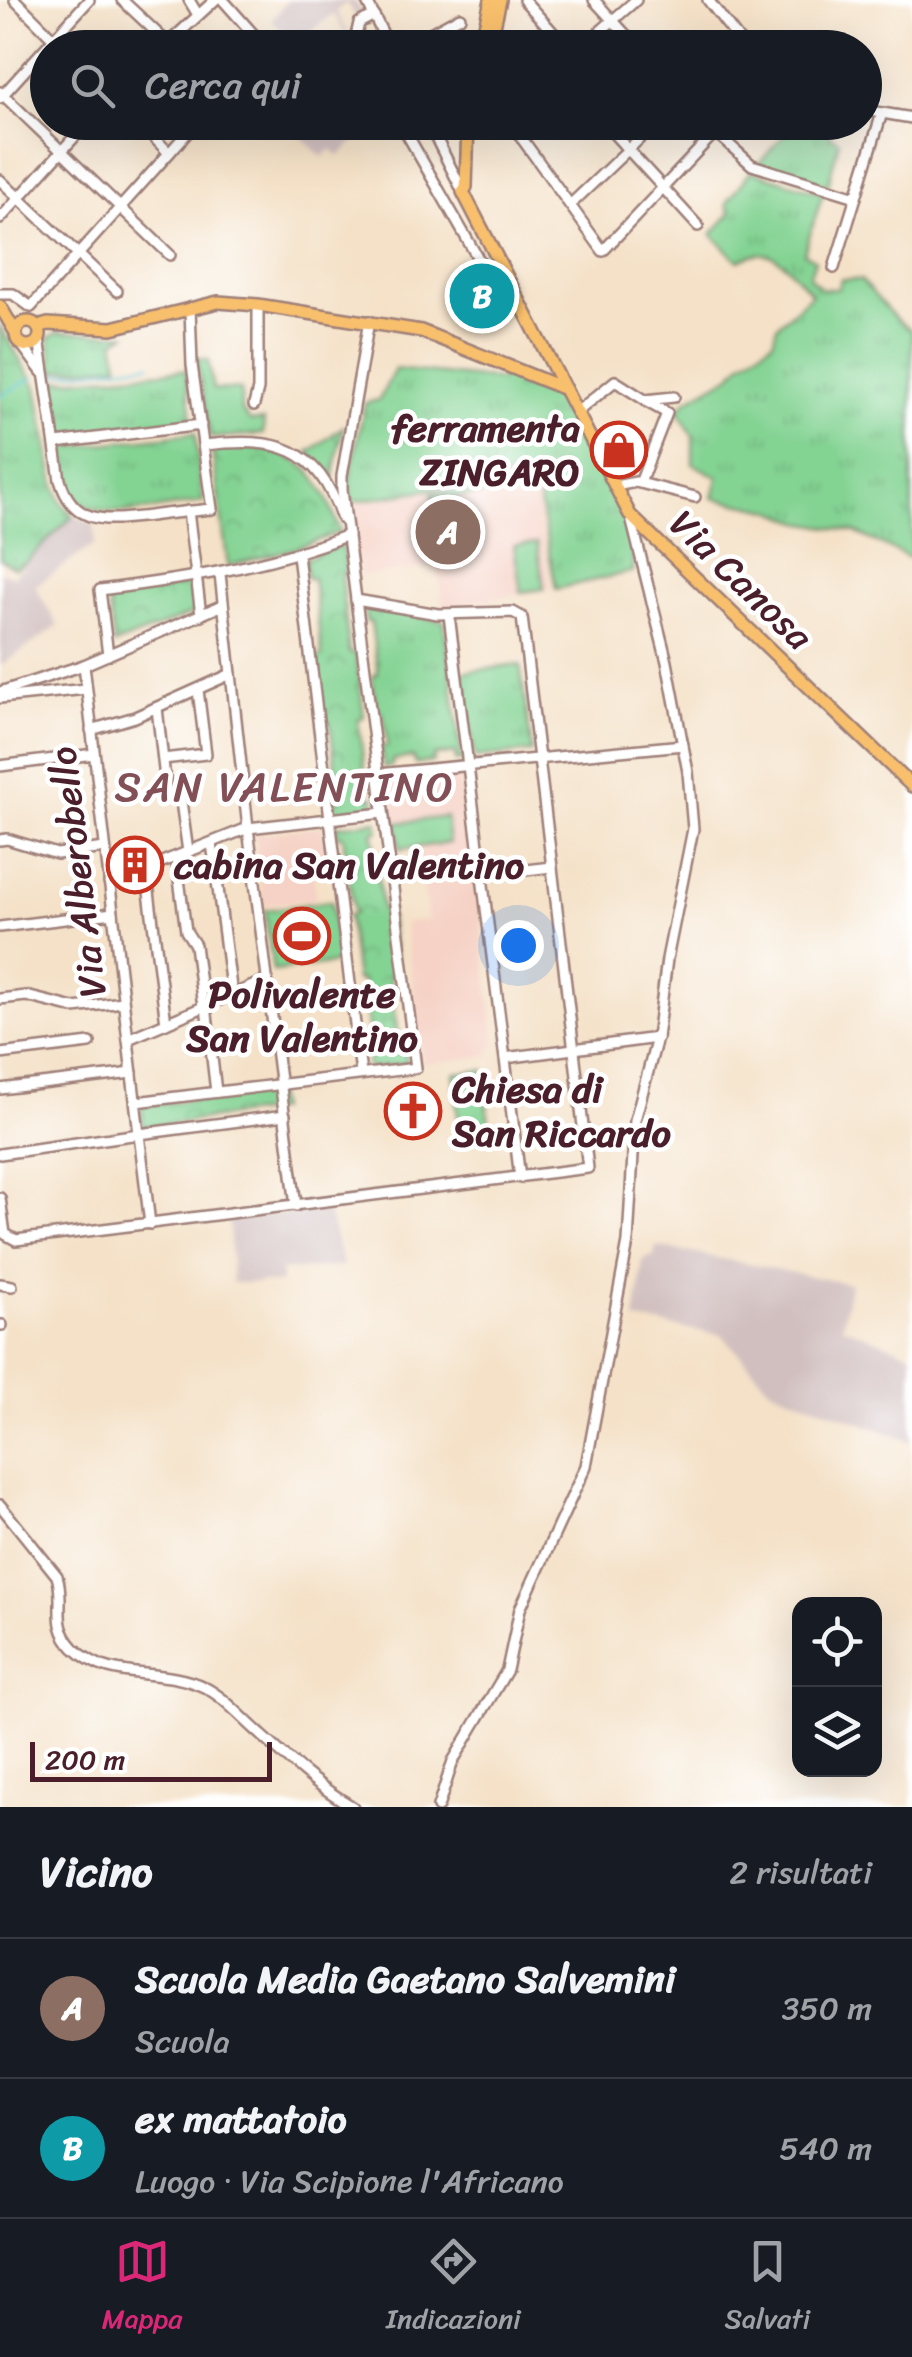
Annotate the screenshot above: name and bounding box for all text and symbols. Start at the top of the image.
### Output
search box [30,30,882,140]
text: Cerca qui [145,52,301,119]
icon: search [65,58,120,113]
pin: B [450,258,514,334]
place label: ferramenta ZINGARO [391,395,580,506]
shop icon: ferramenta ZINGARO [589,420,649,480]
street label: Via Canosa [653,493,830,668]
pin: A [416,494,480,570]
street label: Via Alberobello [29,743,127,1001]
district label: SAN VALENTINO [115,750,455,824]
place label: cabina San Valentino [173,832,525,899]
building icon: cabina San Valentino [105,835,165,895]
sports icon: Polivalente San Valentino [272,906,332,966]
your location [493,920,544,971]
place label: Polivalente San Valentino [185,961,418,1072]
place label: Chiesa di San Riccardo [451,1056,671,1167]
church icon: Chiesa di San Riccardo [383,1081,443,1141]
map controls [792,1597,882,1777]
button: locate [792,1597,882,1687]
button: layers [792,1687,882,1777]
text: 200 m [45,1735,125,1784]
scale bar [30,1737,272,1782]
text: Vicino [40,1835,153,1909]
text: 2 risultati [729,1844,872,1901]
text: Scuola Media Gaetano Salvemini [135,1946,675,2013]
text: A [62,1980,83,2037]
text: 350 m [782,1980,872,2037]
text: Scuola [135,2013,230,2070]
text: ex mattatoio [135,2086,346,2153]
text: B [62,2120,83,2177]
text: 540 m [779,2120,872,2177]
text: Luogo · Via Scipione l'Africano [135,2153,564,2210]
tab: Mappa [102,2234,182,2343]
tab: Indicazioni [386,2234,521,2343]
tab: Salvati [724,2234,810,2343]

